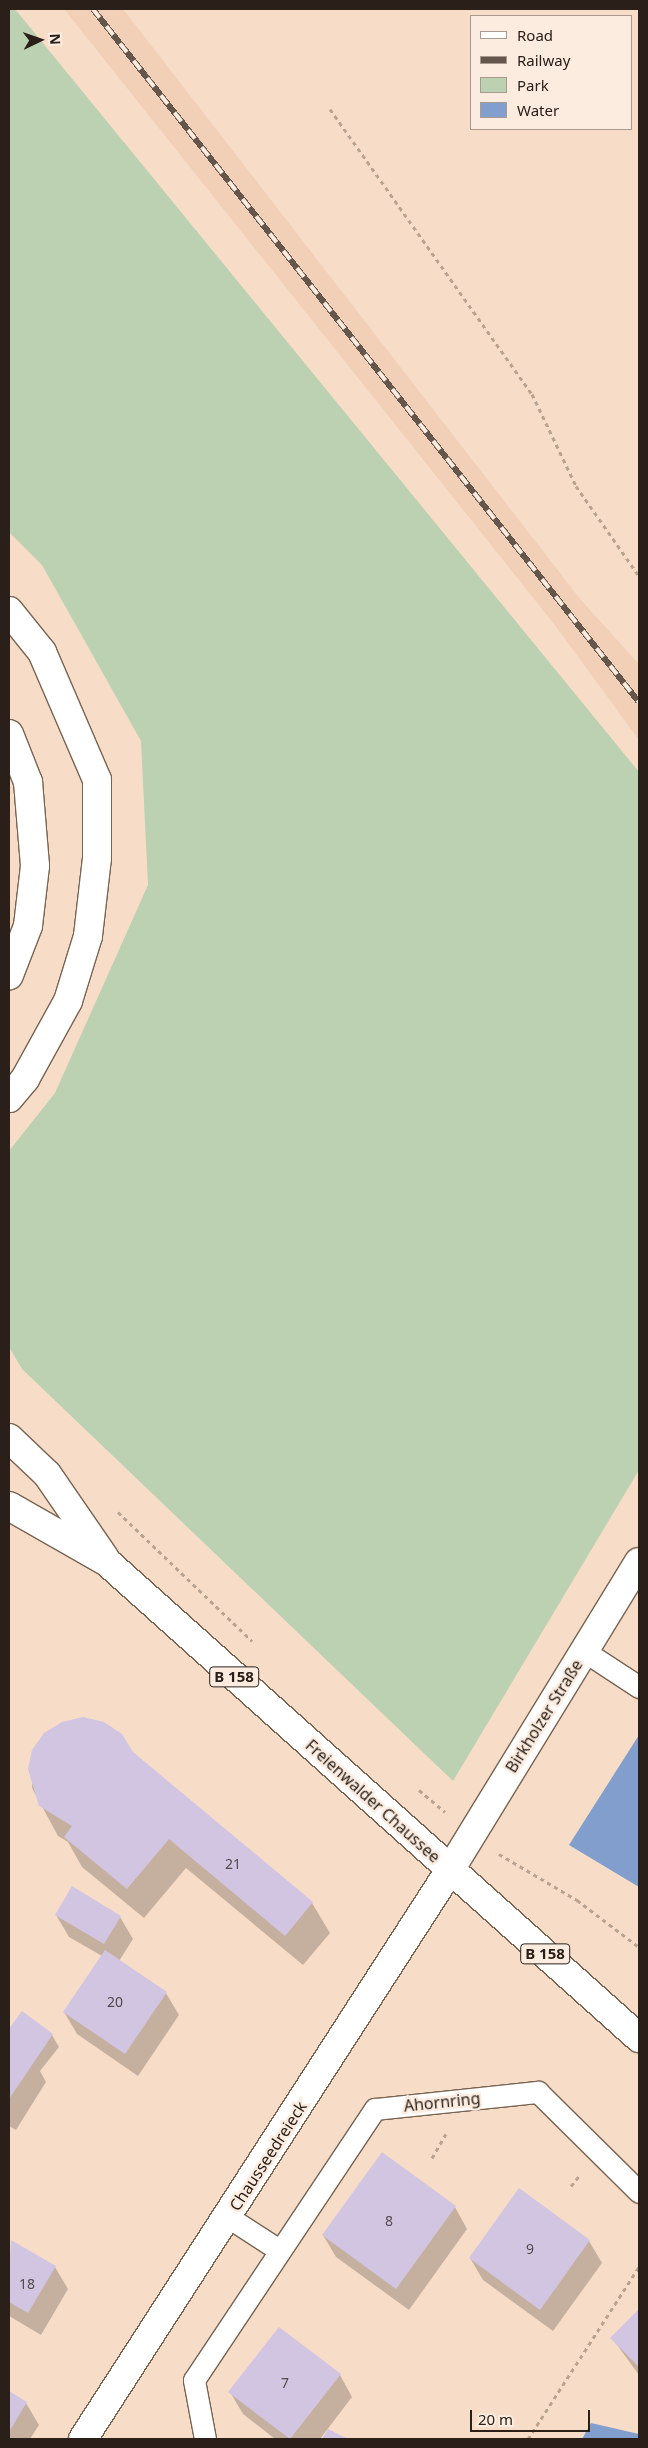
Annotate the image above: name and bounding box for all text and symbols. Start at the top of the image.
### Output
north arrow [15,15,65,65]
legend [470,15,633,130]
text: Road [517,25,553,45]
text: N [46,33,65,45]
text: Railway [517,50,570,70]
text: Park [517,75,549,95]
text: Water [517,100,559,120]
street label: Birkholzer Straße [502,1656,586,1776]
road number: B 158 [209,1664,259,1690]
street label: Freienwalder Chaussee [302,1736,444,1866]
house number: 21 [225,1856,241,1872]
road number: B 158 [520,1942,570,1966]
house number: 20 [107,1994,123,2010]
street label: Ahornring [403,2088,481,2116]
street label: Chausseedreieck [225,2098,311,2214]
house number: 8 [385,2213,393,2229]
house number: 9 [526,2241,534,2257]
house number: 18 [19,2276,35,2292]
house number: 7 [281,2375,289,2391]
scale bar [473,2400,593,2432]
text: 20 m [478,2409,513,2429]

